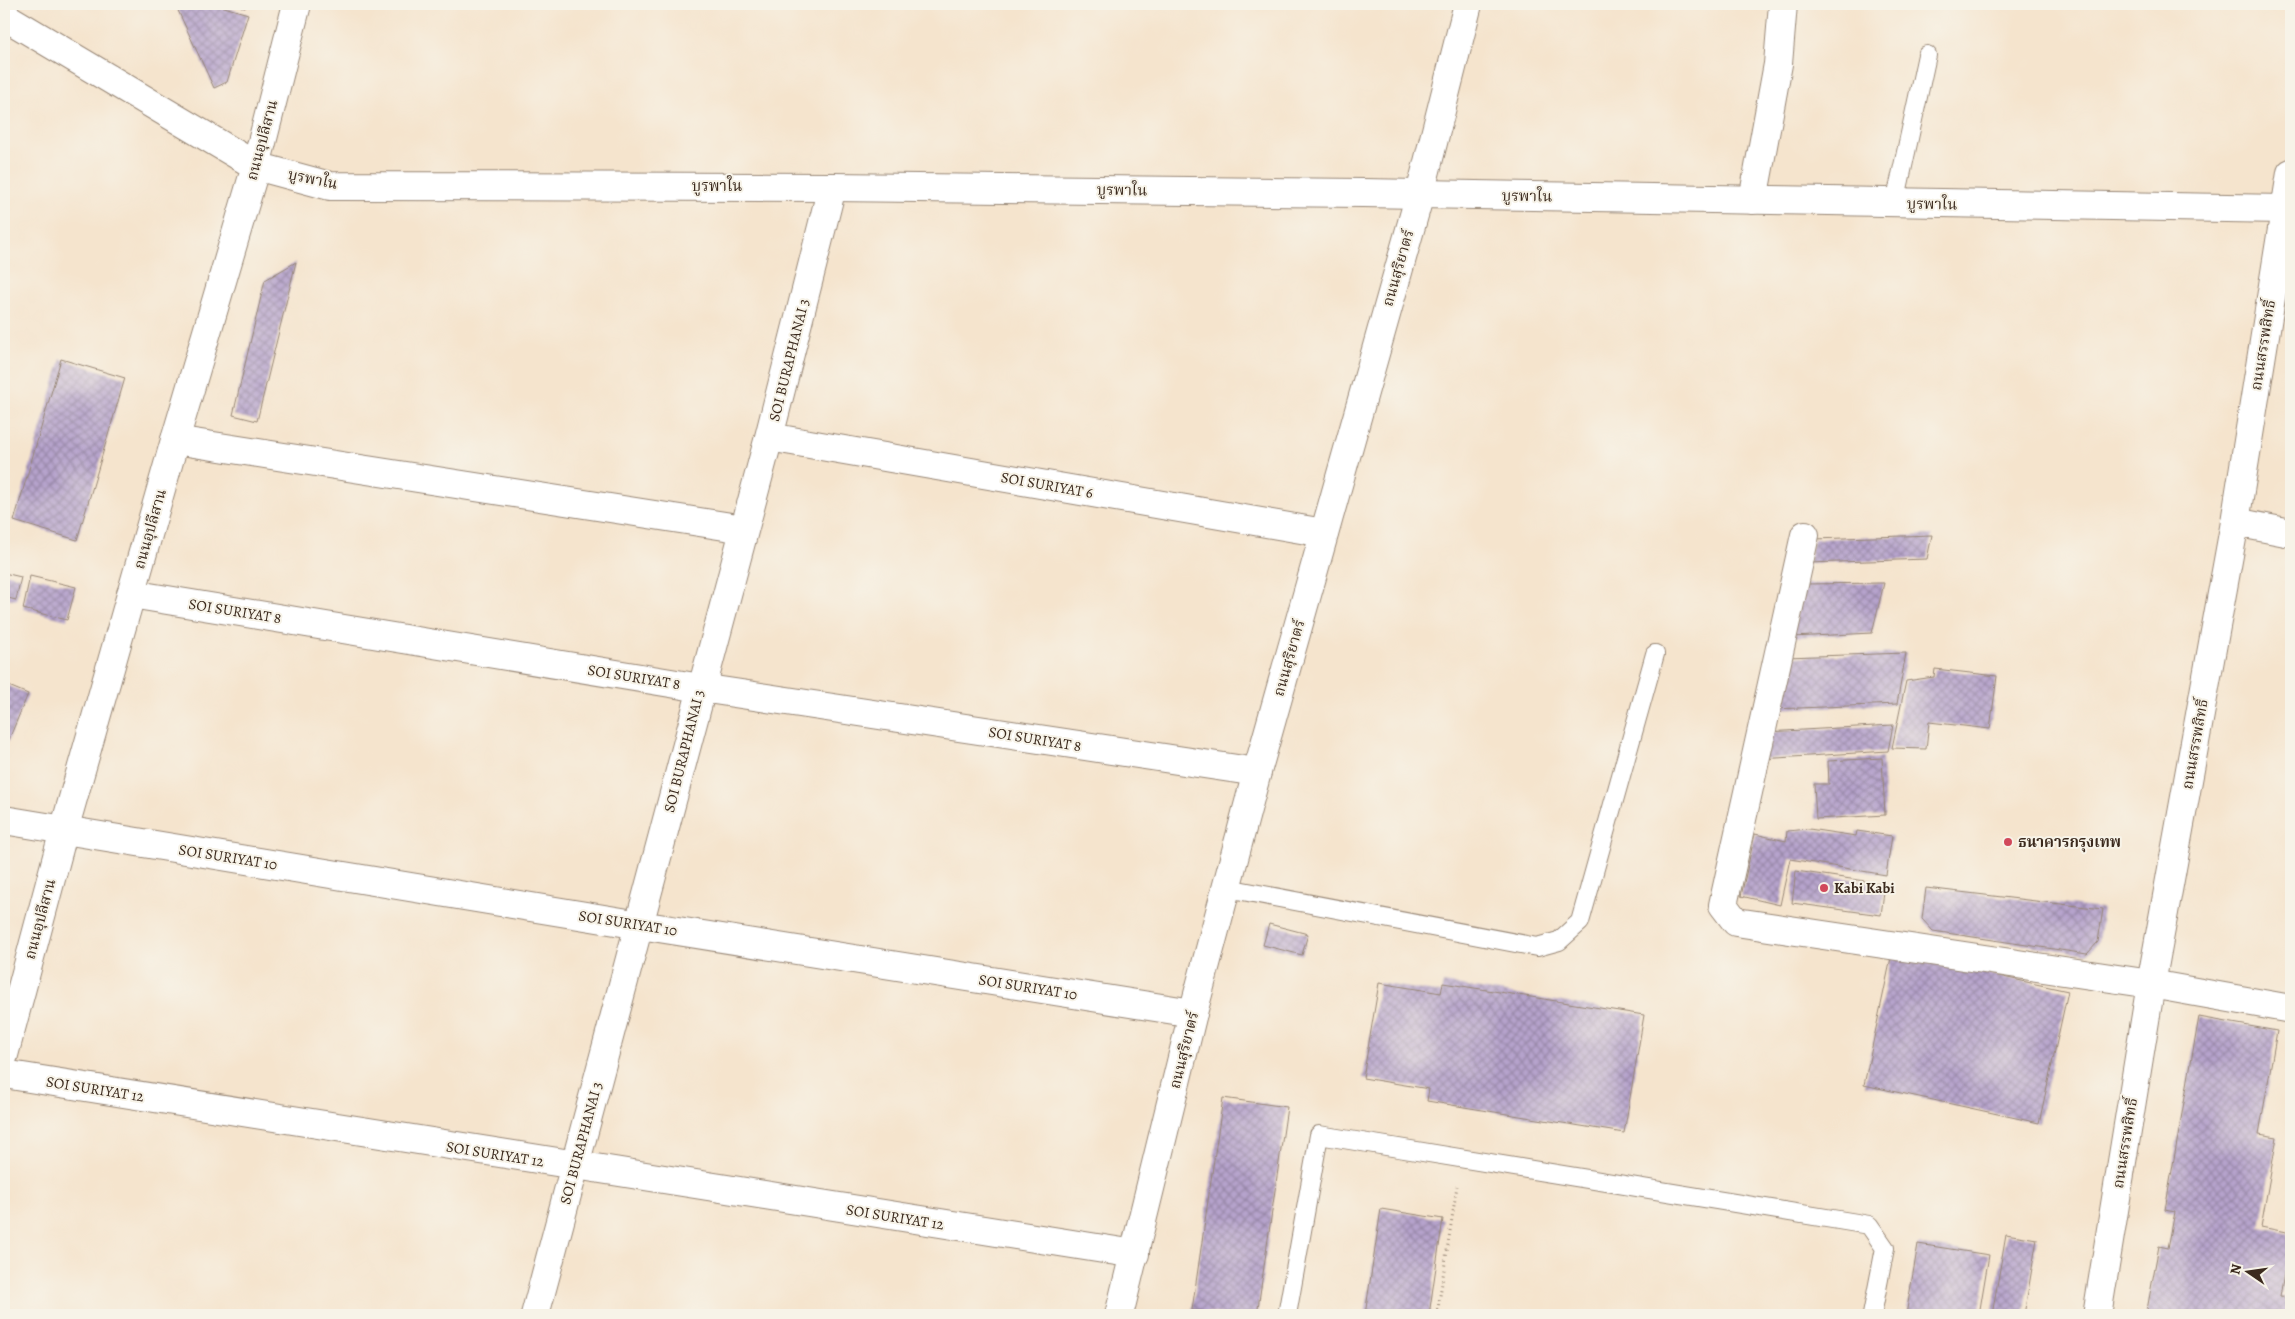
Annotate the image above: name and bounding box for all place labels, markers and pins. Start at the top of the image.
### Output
place label: ธนาคารกรุงเทพ [2018,832,2121,853]
marker: ธนาคารกรุงเทพ [2002,836,2014,848]
place label: Kabi Kabi [1834,878,1895,898]
marker: Kabi Kabi [1818,882,1830,894]

